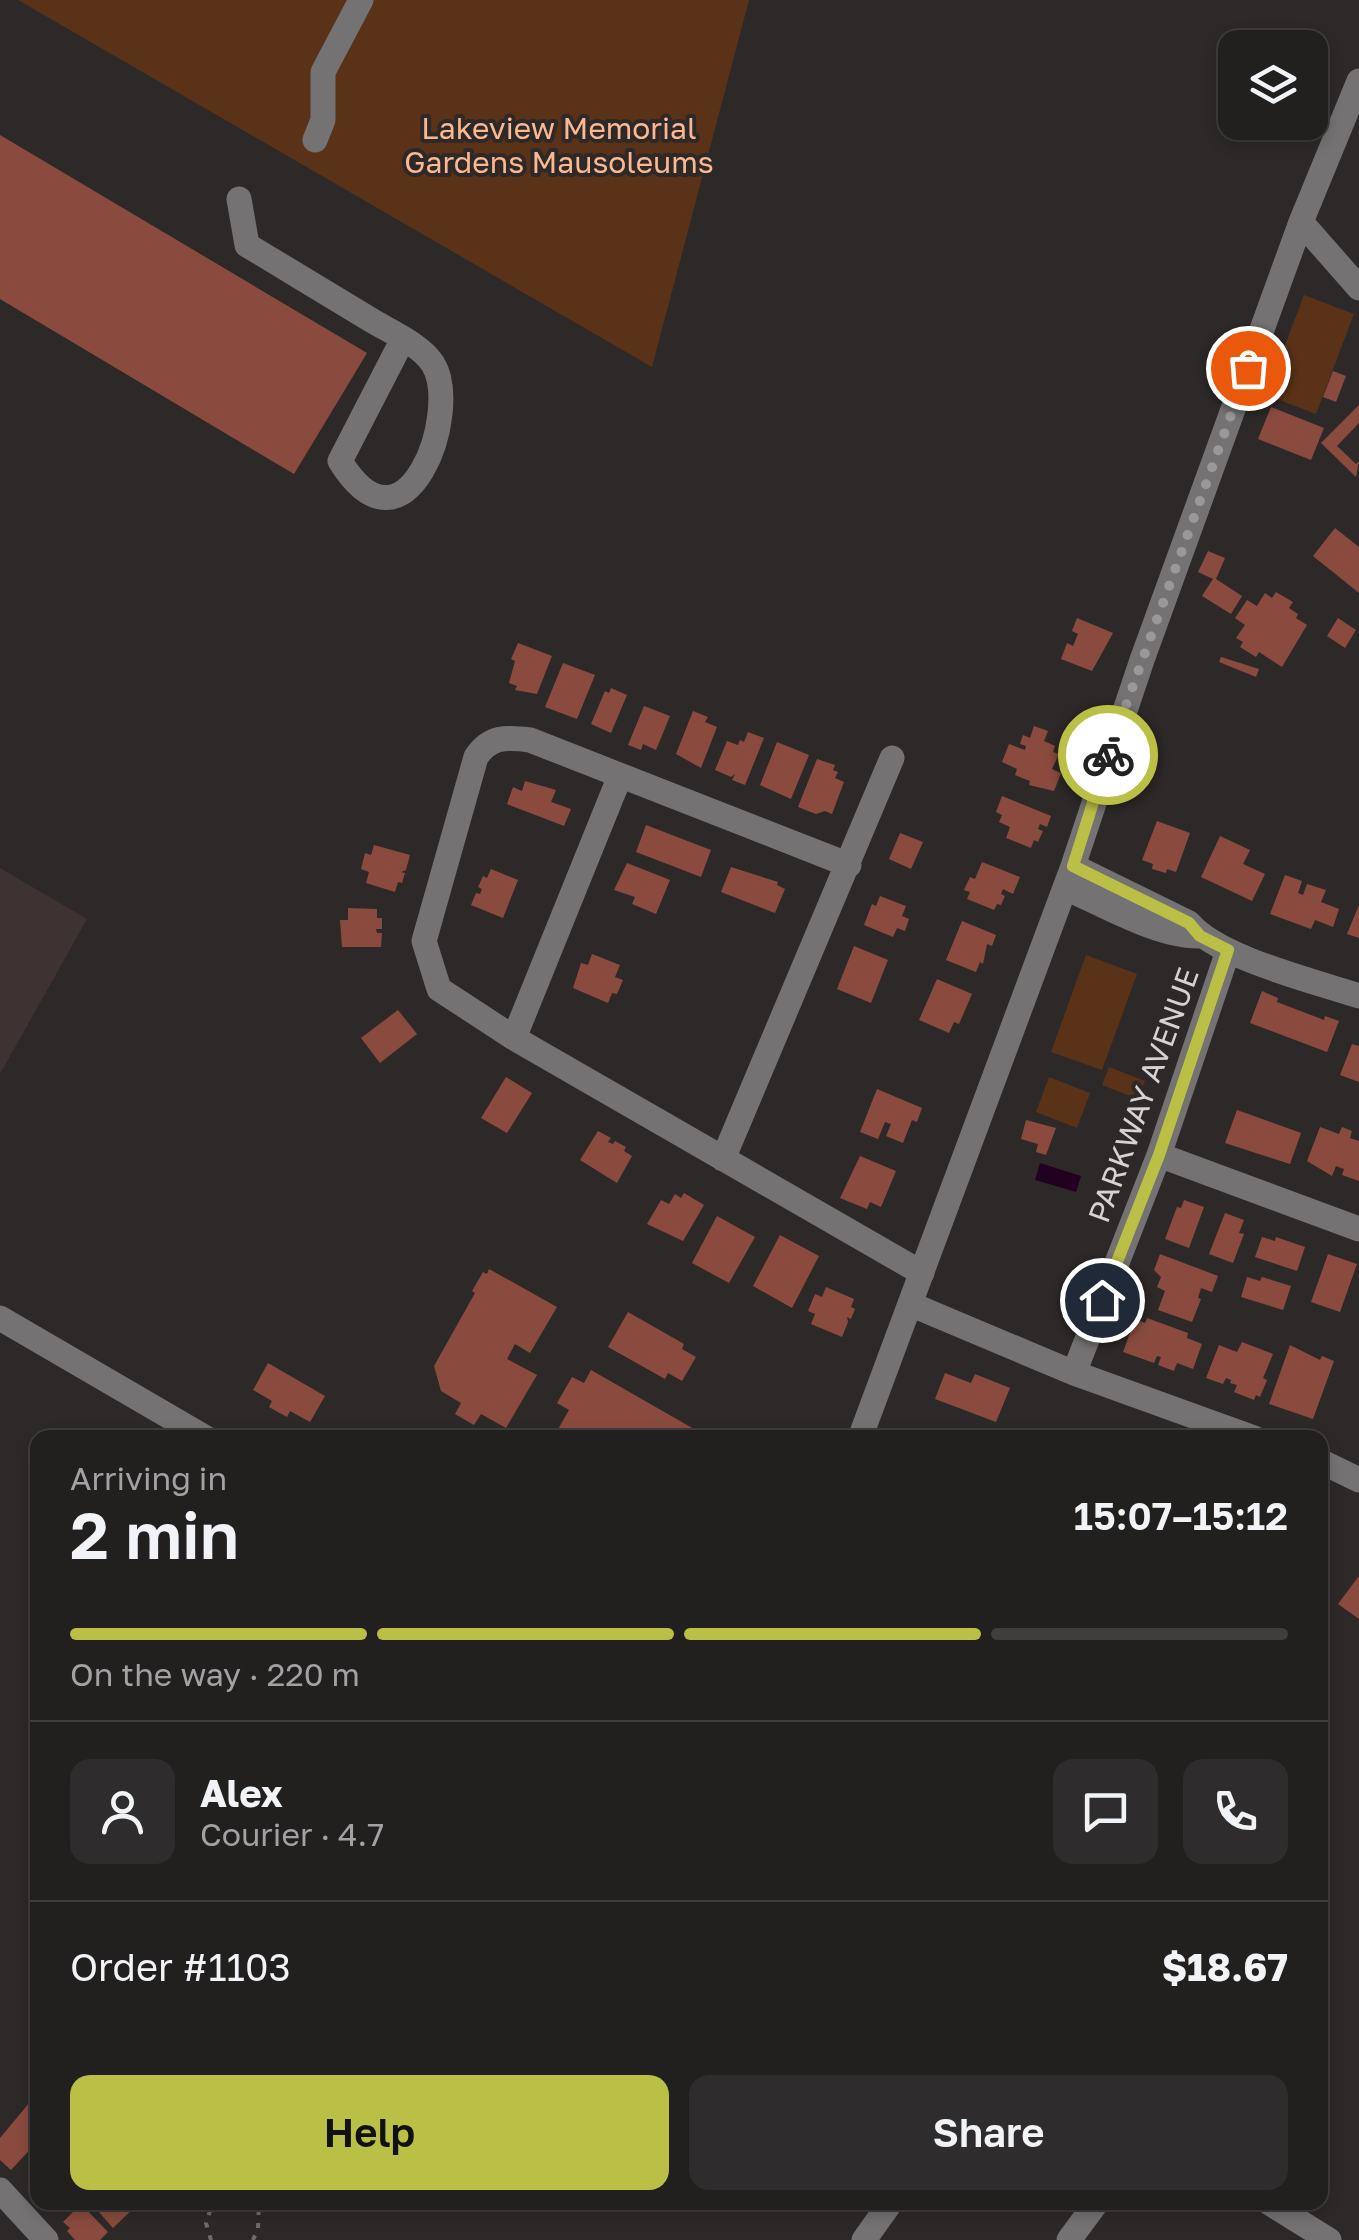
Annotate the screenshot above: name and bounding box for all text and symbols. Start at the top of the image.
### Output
map controls [1218,30,1328,140]
button: layers [1218,30,1328,140]
park label: Lakeview Memorial Gardens Mausoleums [404,110,714,180]
pin [1206,326,1291,411]
icon: bag [1221,341,1276,396]
courier [1058,705,1158,805]
icon: bike [1081,728,1136,783]
street label: PARKWAY AVENUE [1080,963,1206,1227]
pin [1060,1258,1145,1343]
icon: home [1075,1273,1130,1328]
text: Arriving in [70,1459,227,1497]
text: 15:07–15:12 [1074,1493,1288,1538]
text: 2 min [70,1495,239,1573]
text: On the way · 220 m [70,1655,360,1693]
button: person [70,1759,175,1864]
button: chat [1053,1759,1158,1864]
button: phone [1183,1759,1288,1864]
text: Alex [200,1770,283,1815]
text: Courier · 4.7 [200,1815,384,1853]
text: Order #1103 [70,1944,291,1989]
text: $18.67 [1162,1944,1288,1989]
button: Help [70,2075,669,2190]
button: Share [689,2075,1288,2190]

